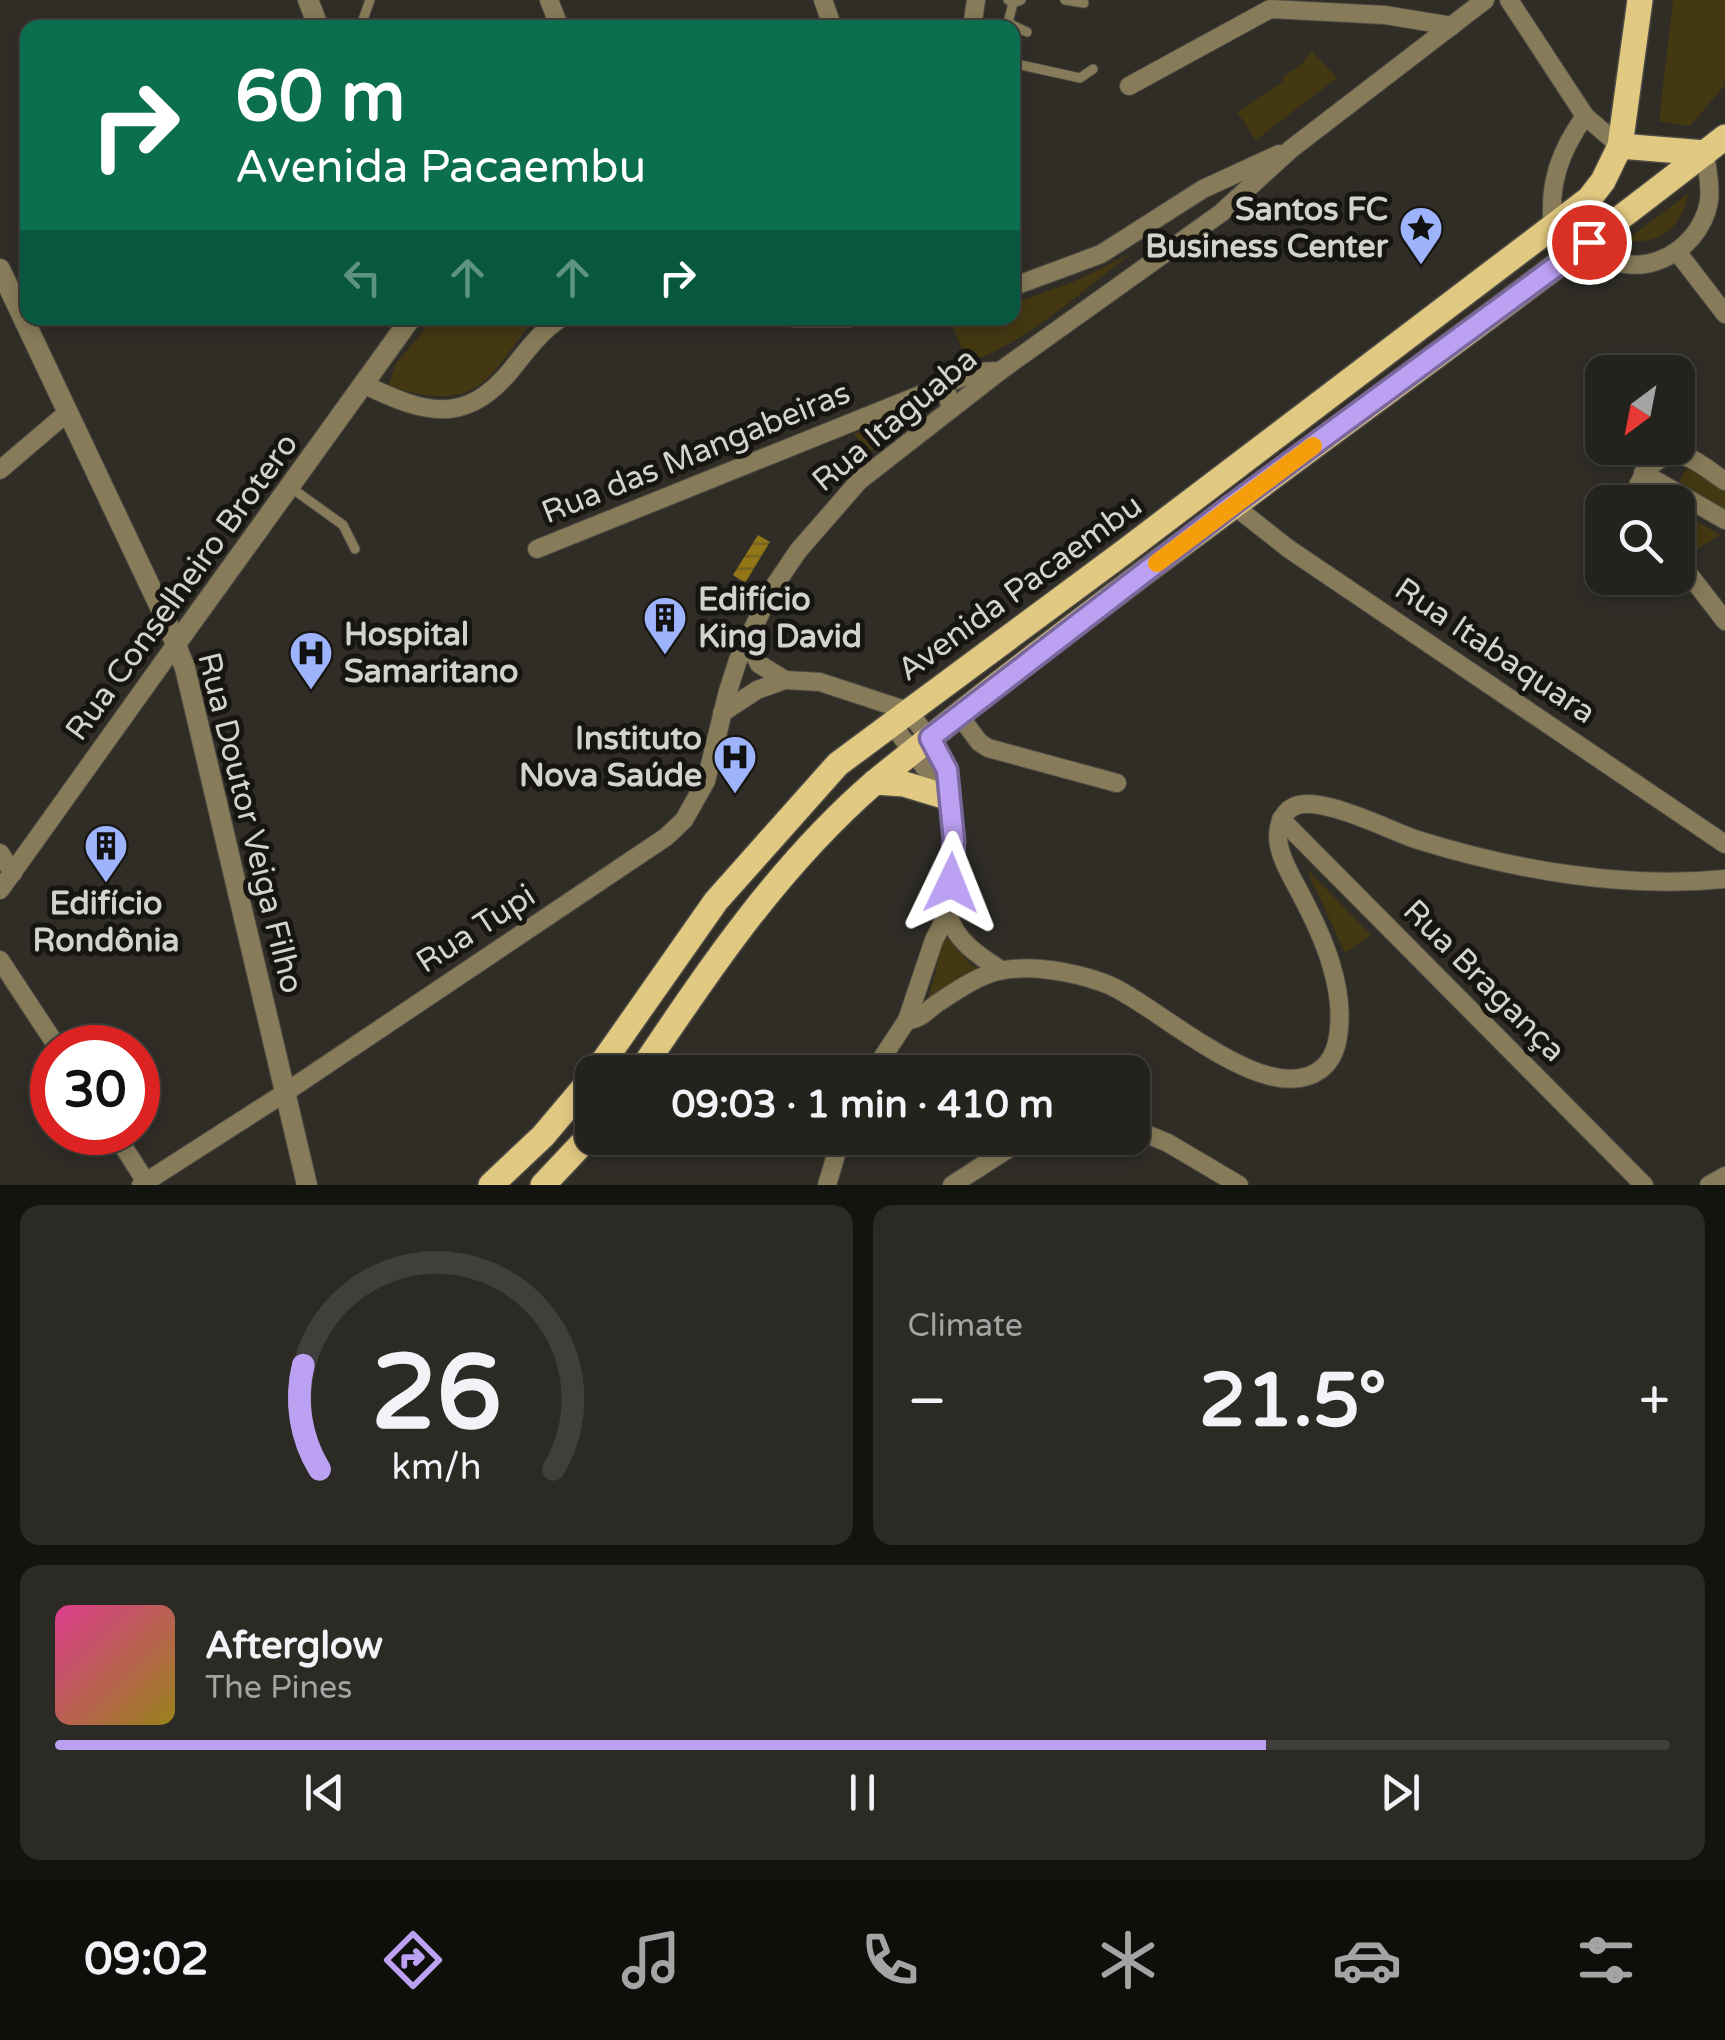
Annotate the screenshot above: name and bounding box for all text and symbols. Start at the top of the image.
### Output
text: 60 m [235,56,405,140]
icon: right [70,60,200,190]
text: Avenida Pacaembu [235,141,646,195]
place label: Santos FC Business Center [1145,191,1389,266]
pin [1547,200,1632,285]
place icon: Santos FC Business Center [1398,205,1444,266]
icon: arrive [1562,215,1617,270]
icon: left [335,250,390,305]
icon: ahead [440,250,495,305]
icon: ahead [545,250,600,305]
icon: right [650,250,705,305]
street label: Rua Itaguaba [805,340,985,500]
north arrow [1585,355,1695,465]
map controls [1585,355,1695,595]
street label: Rua das Mangabeiras [536,374,856,532]
street label: Rua Conselheiro Brotero [58,426,306,748]
button: search [1585,485,1695,595]
street label: Avenida Pacaembu [891,487,1149,689]
street label: Rua Itabaquara [1388,570,1602,732]
place label: Edifício King David [698,581,862,656]
building icon: Edifício King David [642,595,688,656]
place label: Hospital Samaritano [344,616,518,691]
hospital icon: Hospital Samaritano [288,630,334,691]
street label: Rua Doutor Veiga Filho [189,649,311,997]
place label: Instituto Nova Saúde [519,720,702,795]
hospital icon: Instituto Nova Saúde [712,734,758,795]
building icon: Edifício Rondônia [83,823,129,884]
position arrow [899,831,1003,935]
street label: Rua Tupi [410,877,542,981]
place label: Edifício Rondônia [33,885,179,960]
street label: Rua Bragança [1395,892,1573,1070]
speed limit sign: 30 [30,1025,160,1155]
text: 09:03 · 1 min · 410 m [671,1082,1054,1128]
text: Climate [908,1307,1023,1345]
text: 26 [371,1332,502,1457]
text: 21.5° [1199,1356,1387,1446]
text: − [908,1369,947,1435]
text: + [1639,1369,1670,1435]
text: km/h [391,1446,481,1489]
text: Afterglow [205,1623,383,1669]
text: The Pines [205,1669,352,1707]
icon: previous [297,1765,352,1820]
icon: pause [835,1765,890,1820]
icon: next [1373,1765,1428,1820]
icon: directions [378,1925,448,1995]
icon: music [616,1925,686,1995]
icon: phone [855,1925,925,1995]
icon: climate [1093,1925,1163,1995]
icon: car [1332,1925,1402,1995]
icon: filters [1571,1925,1641,1995]
text: 09:02 [84,1933,209,1987]

